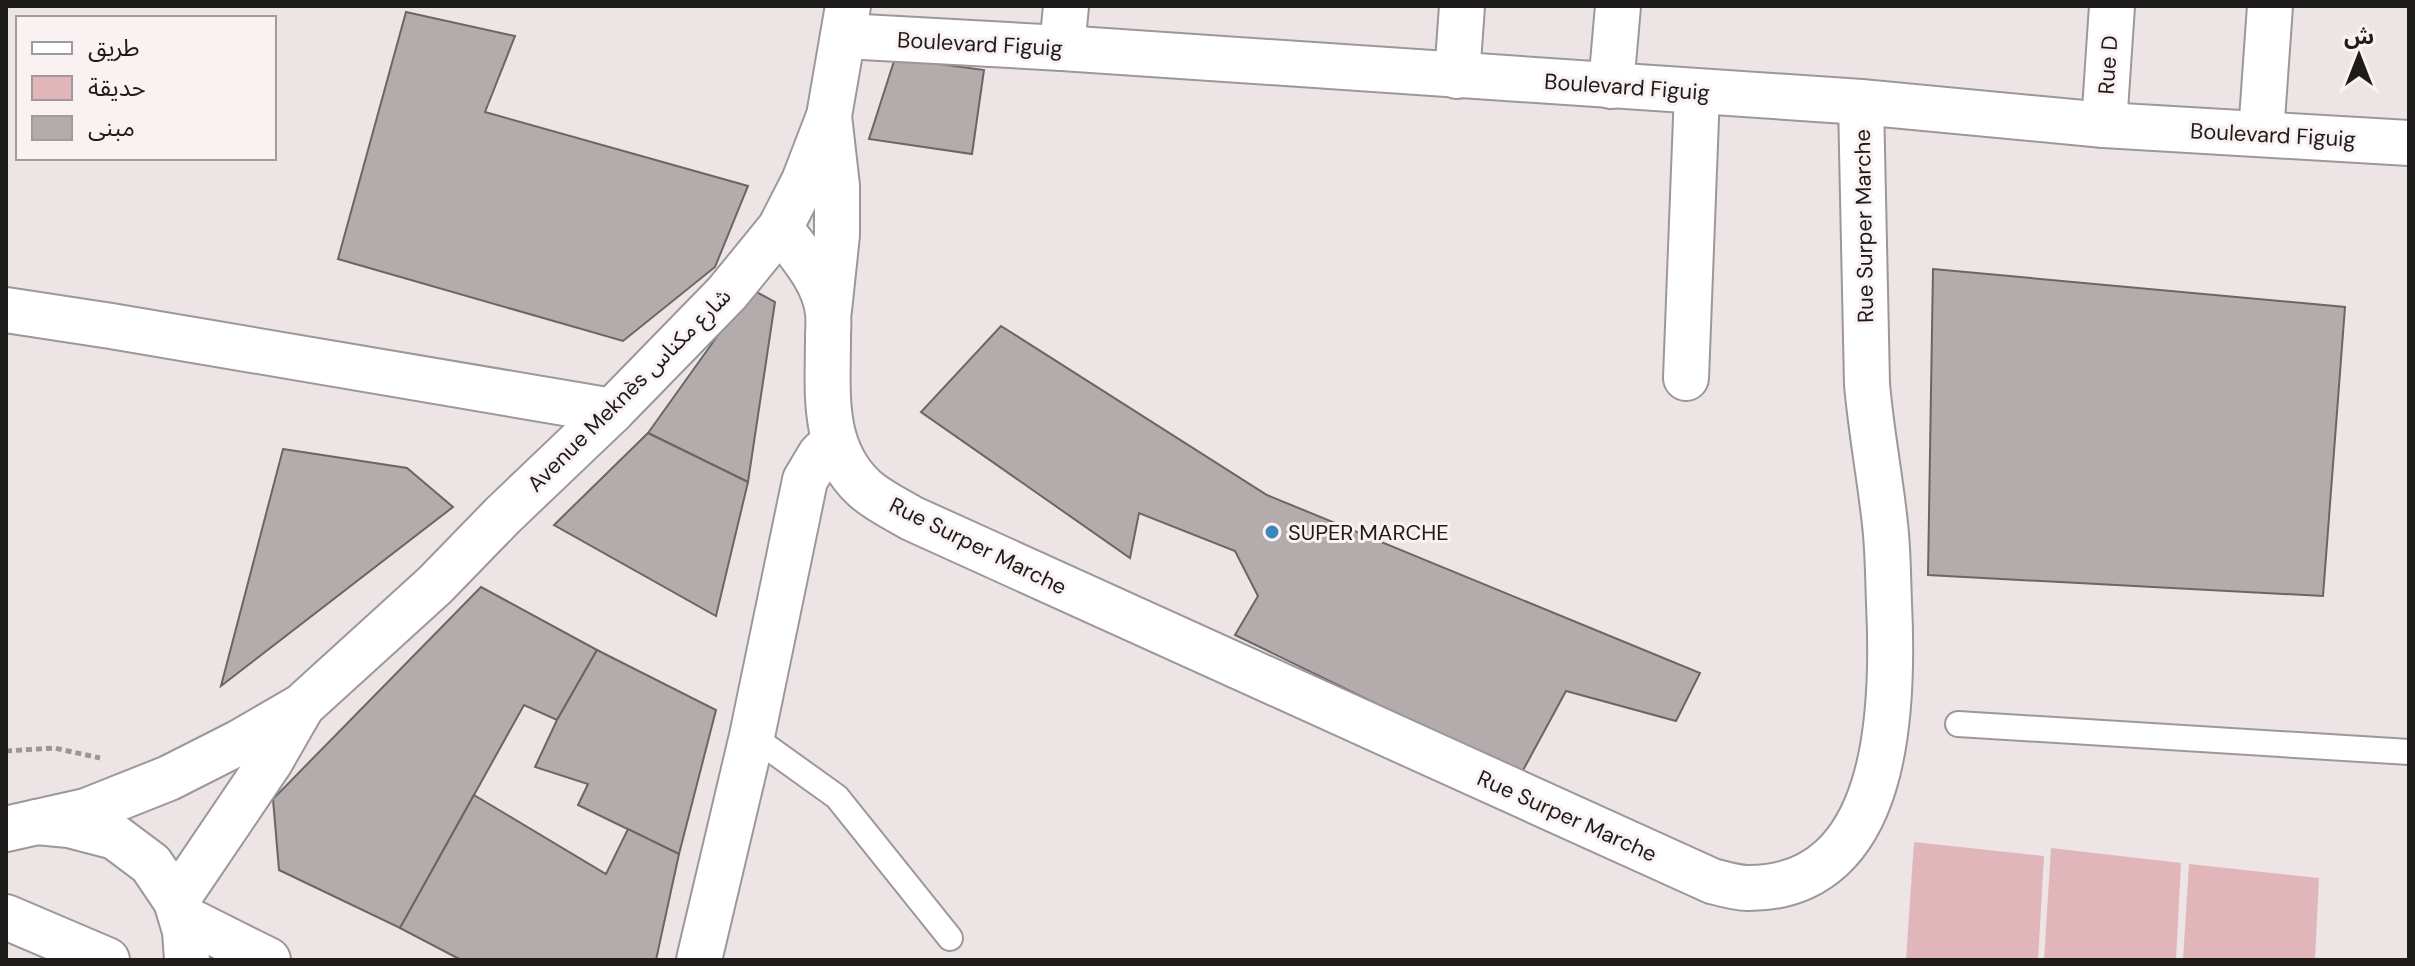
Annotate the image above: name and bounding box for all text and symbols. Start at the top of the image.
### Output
legend [16,16,276,160]
north arrow [2319,16,2399,96]
text: ش [2344,22,2374,51]
street label: Boulevard Figuig [896,25,1064,63]
text: طريق [88,32,140,63]
street label: Rue D [2091,34,2125,96]
street label: Boulevard Figuig [1543,67,1711,107]
text: حديقة [88,72,146,103]
text: مبنى [88,112,135,143]
street label: Boulevard Figuig [2189,116,2357,154]
street label: Rue Surper Marche [1848,129,1880,323]
street label: Avenue Meknès شارع مكناس [521,282,739,500]
street label: Rue Surper Marche [885,491,1071,601]
place label: SUPER MARCHE [1288,518,1449,547]
marker: SUPER MARCHE [1263,523,1281,541]
street label: Rue Surper Marche [1473,763,1661,869]

